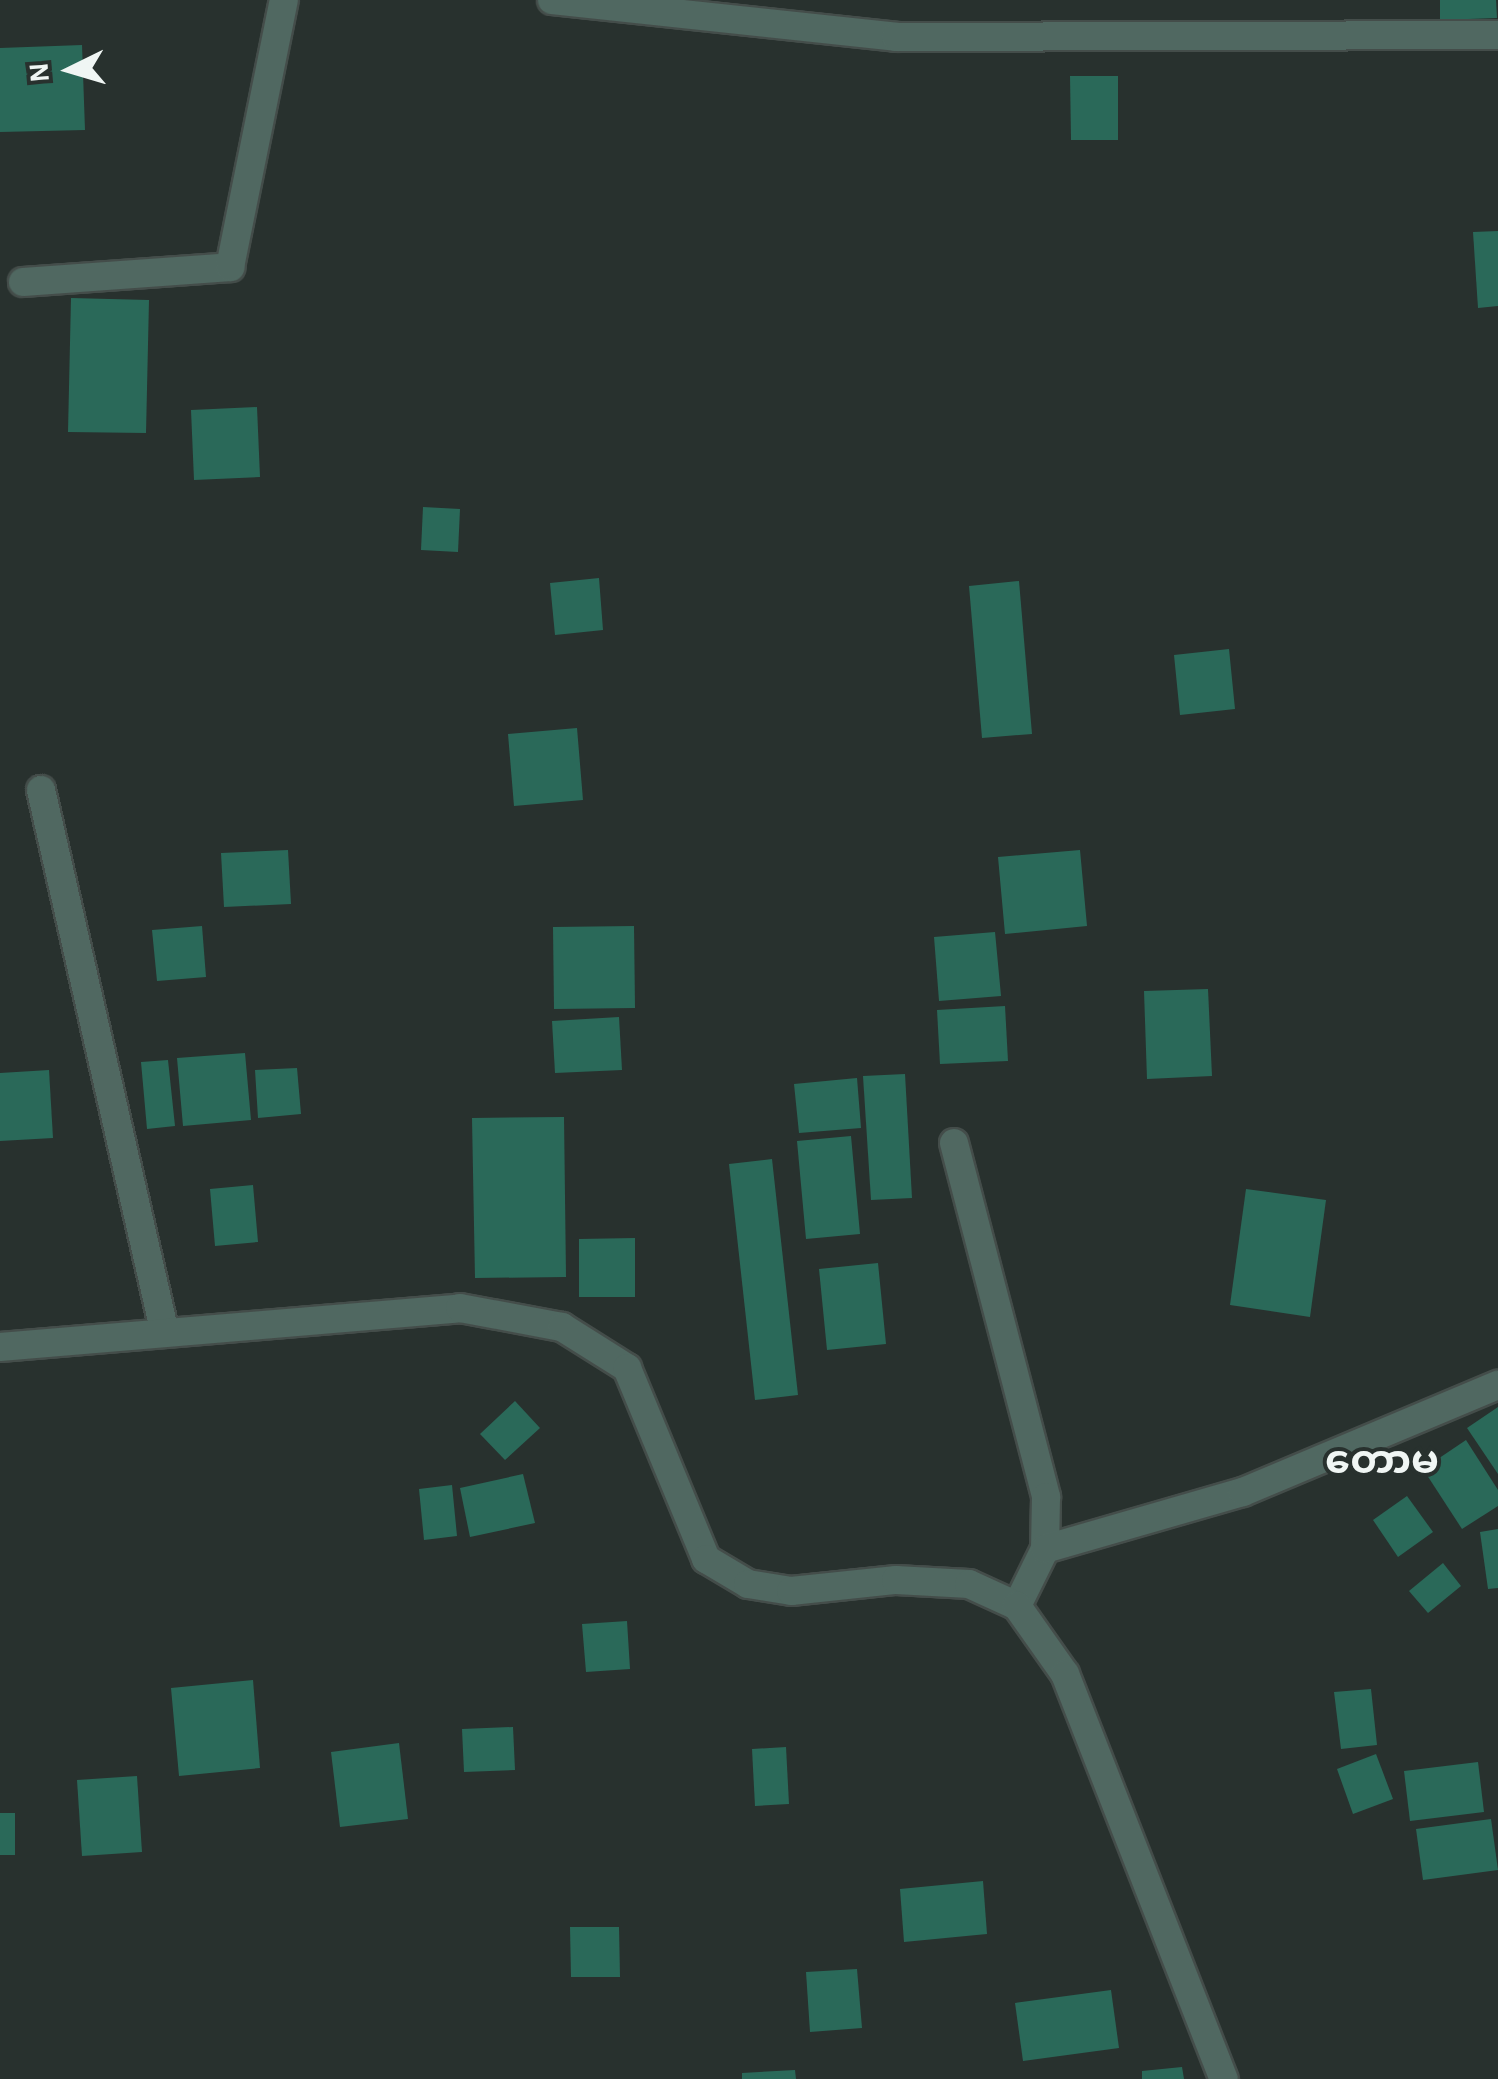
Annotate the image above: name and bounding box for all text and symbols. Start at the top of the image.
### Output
north arrow [20,20,120,120]
text: N [25,62,55,84]
district label: တောမ [1325,1437,1439,1485]

